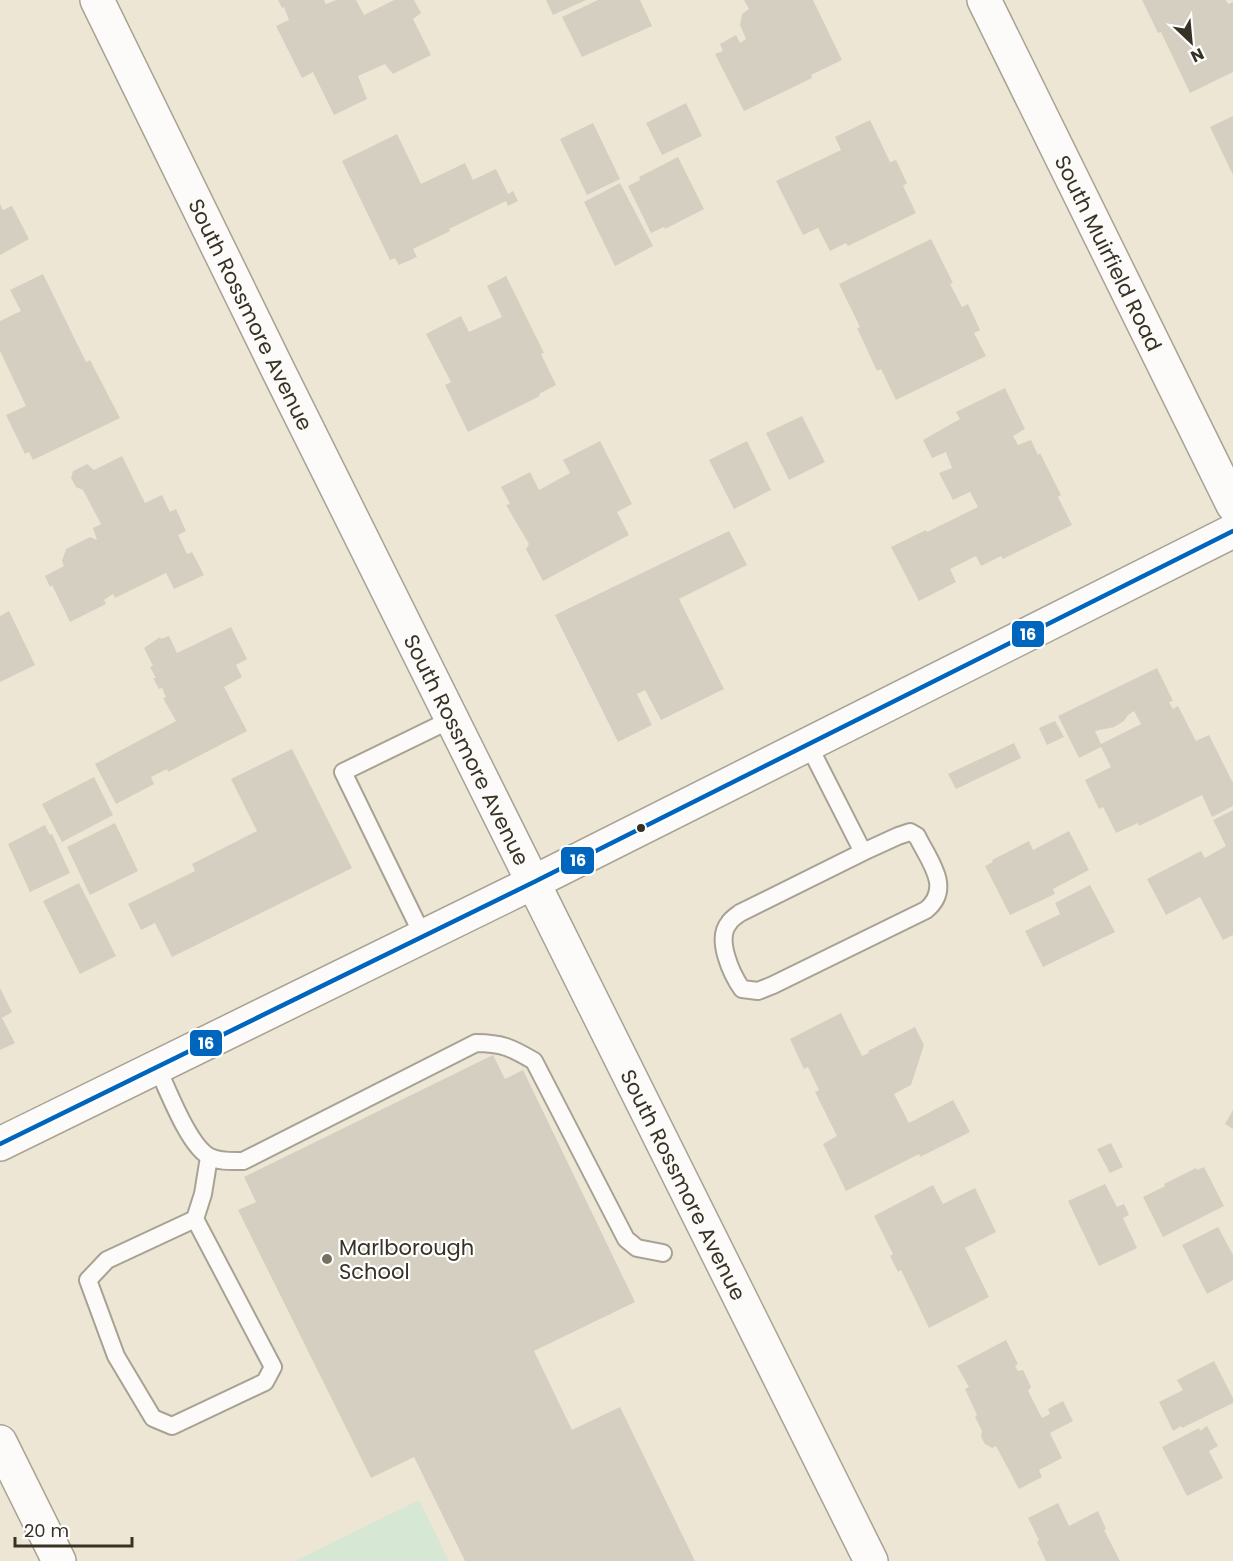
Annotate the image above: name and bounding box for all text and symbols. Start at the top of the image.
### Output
north arrow [1161,12,1221,72]
text: N [1187,42,1208,68]
street label: South Muirfield Road [1048,150,1169,356]
street label: South Rossmore Avenue [182,194,320,435]
line badge: 16 [1011,620,1045,648]
text: 16 [1020,623,1036,646]
street label: South Rossmore Avenue [397,629,537,870]
unlabelled marker [635,822,647,834]
line badge: 16 [560,846,595,875]
text: 16 [570,849,586,872]
line badge: 16 [189,1029,223,1057]
text: 16 [198,1032,214,1055]
street label: South Rossmore Avenue [614,1064,753,1305]
place label: Marlborough School [339,1233,474,1286]
marker: Marlborough School [320,1252,334,1266]
scale bar [15,1510,132,1548]
text: 20 m [24,1518,69,1543]

